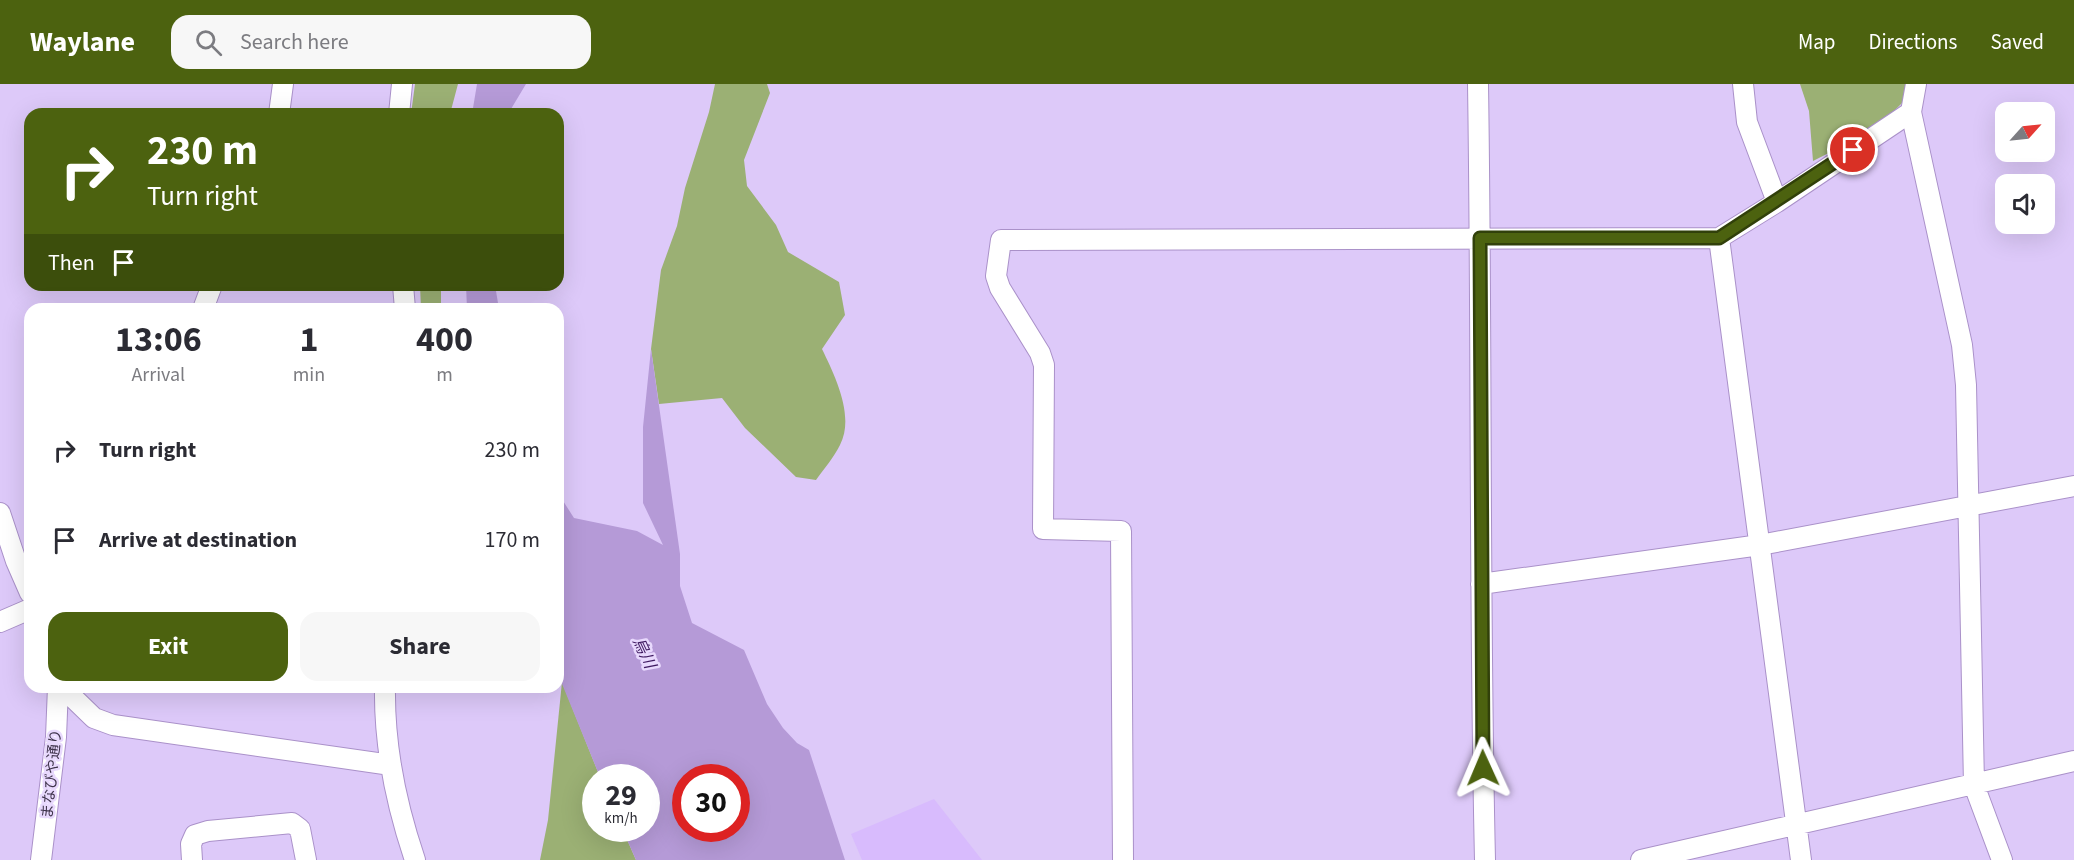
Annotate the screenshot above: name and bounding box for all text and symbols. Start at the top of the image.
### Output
search box [171,15,591,69]
text: Waylane [30,22,135,62]
icon: search [192,26,225,59]
text: Search here [240,26,349,58]
text: Map [1798,27,1836,57]
text: Directions [1869,27,1957,57]
text: Saved [1990,27,2044,57]
north arrow [1995,102,2055,162]
map controls [1995,102,2055,234]
text: 230 m [147,121,258,181]
pin [1827,124,1878,175]
icon: right [48,132,126,210]
icon: arrive [1836,133,1869,166]
button: sound [1995,174,2055,234]
text: Turn right [147,177,258,216]
icon: arrive [107,246,140,279]
text: Then [48,247,95,279]
text: 13:06 [115,314,202,365]
text: 1 [299,314,318,365]
text: 400 [416,314,473,365]
text: Arrival [131,361,185,389]
text: min [293,361,325,389]
text: m [436,361,453,389]
icon: right [48,434,81,467]
text: Turn right [99,434,196,466]
text: 230 m [485,434,540,466]
icon: arrive [48,524,81,557]
text: Arrive at destination [99,524,297,556]
text: 170 m [485,524,540,556]
button: Exit [48,612,288,681]
button: Share [300,612,540,681]
water label: 烏川 [627,634,662,674]
street label: まなびや通り [37,728,67,820]
position arrow [1451,736,1515,800]
speed limit sign: 30 [672,764,750,842]
text: 29 [605,774,637,817]
text: km/h [604,808,638,829]

